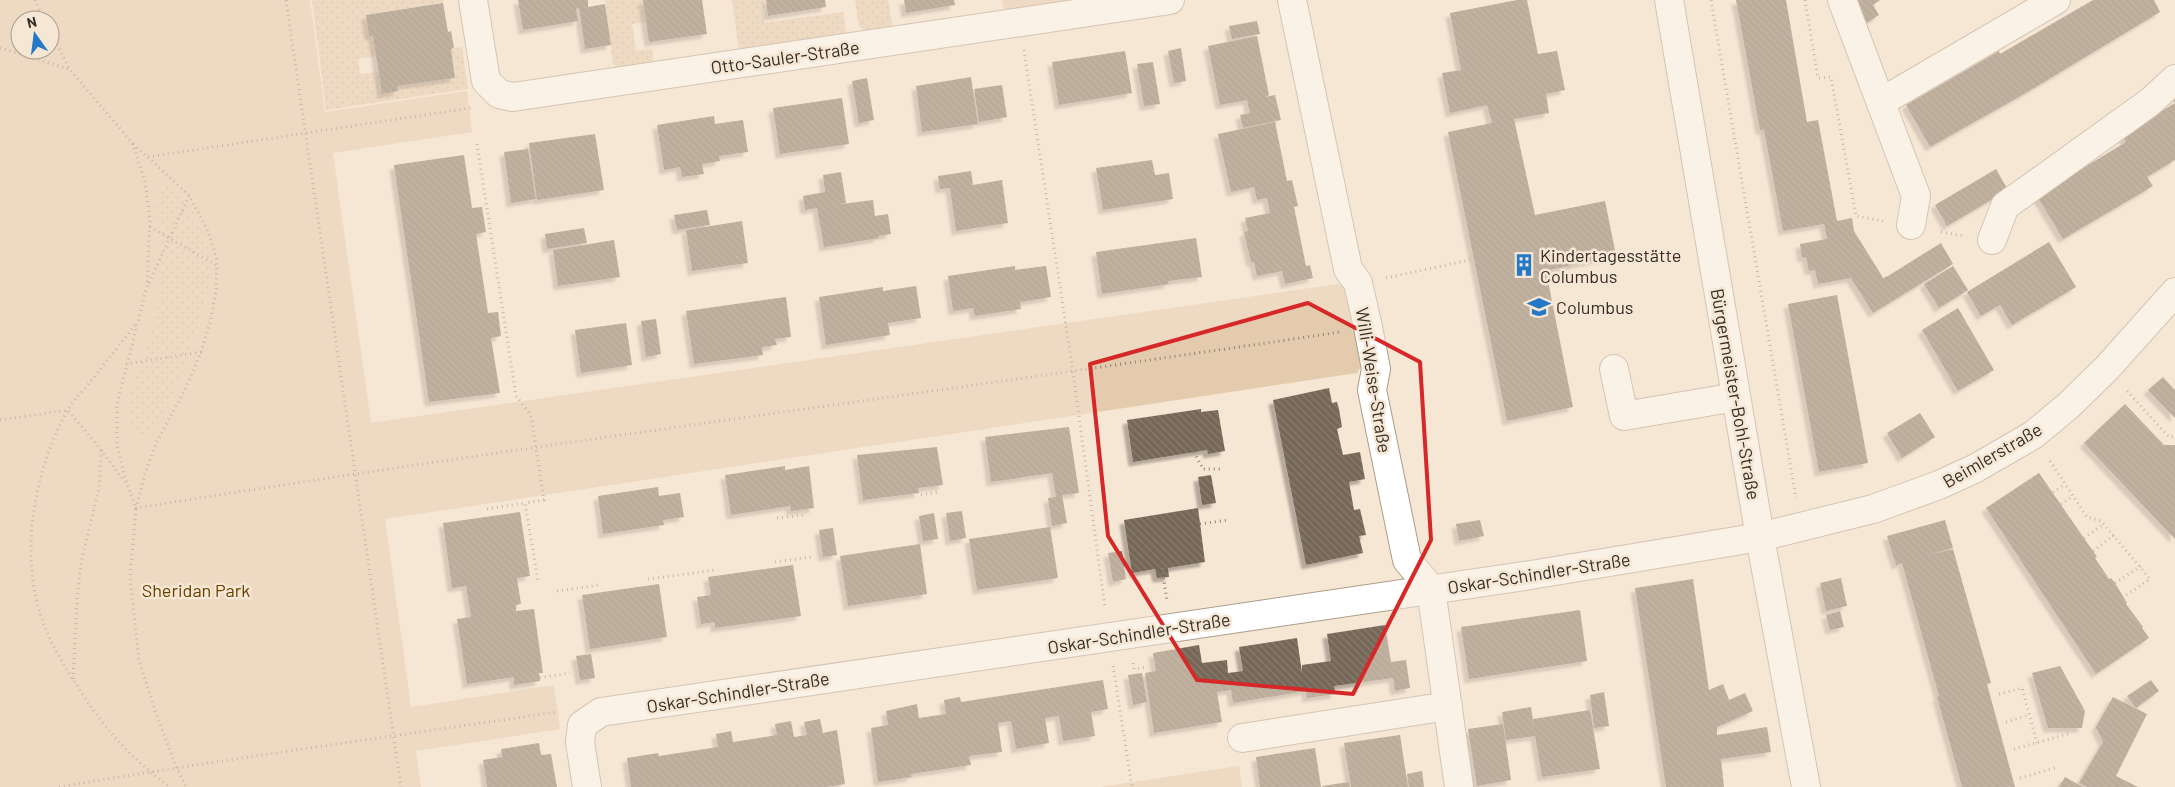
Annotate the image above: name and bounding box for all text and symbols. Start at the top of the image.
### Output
north arrow [10,10,60,60]
text: N [25,13,38,31]
street label: Otto-Sauler-Straße [709,36,861,78]
place label: Kindertagesstätte Columbus [1540,244,1681,287]
building icon: Kindertagesstätte Columbus [1511,252,1537,278]
street label: Bürgermeister-Bohl-Straße [1707,287,1765,501]
school or university icon: Columbus [1526,294,1552,320]
place label: Columbus [1556,296,1634,318]
street label: Willi-Weise-Straße [1352,306,1396,454]
street label: Beimlerstraße [1938,418,2046,492]
street label: Oskar-Schindler-Straße [1446,548,1632,598]
park label: Sheridan Park [142,579,250,601]
street label: Oskar-Schindler-Straße [1046,608,1232,658]
street label: Oskar-Schindler-Straße [645,667,831,717]

